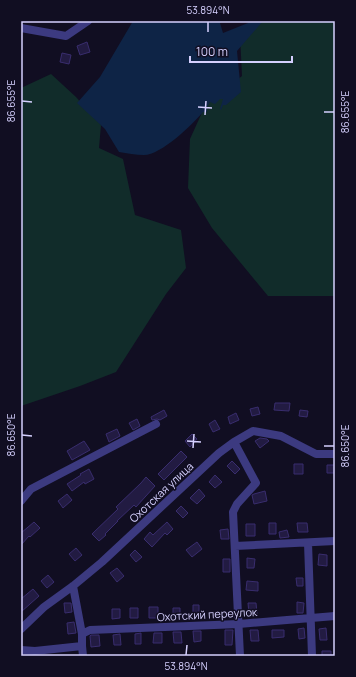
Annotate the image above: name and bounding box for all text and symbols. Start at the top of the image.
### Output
text: 53.894°N [186,3,230,17]
scale bar [190,38,292,64]
text: 100 m [196,43,228,60]
text: 86.655°E [4,79,18,122]
text: 86.655°E [338,90,352,133]
text: 86.650°E [4,413,18,456]
text: 86.650°E [338,424,352,467]
street label: Охотская улица [126,458,196,526]
street label: Охотский переулок [156,604,258,624]
text: 53.894°N [164,659,208,673]

